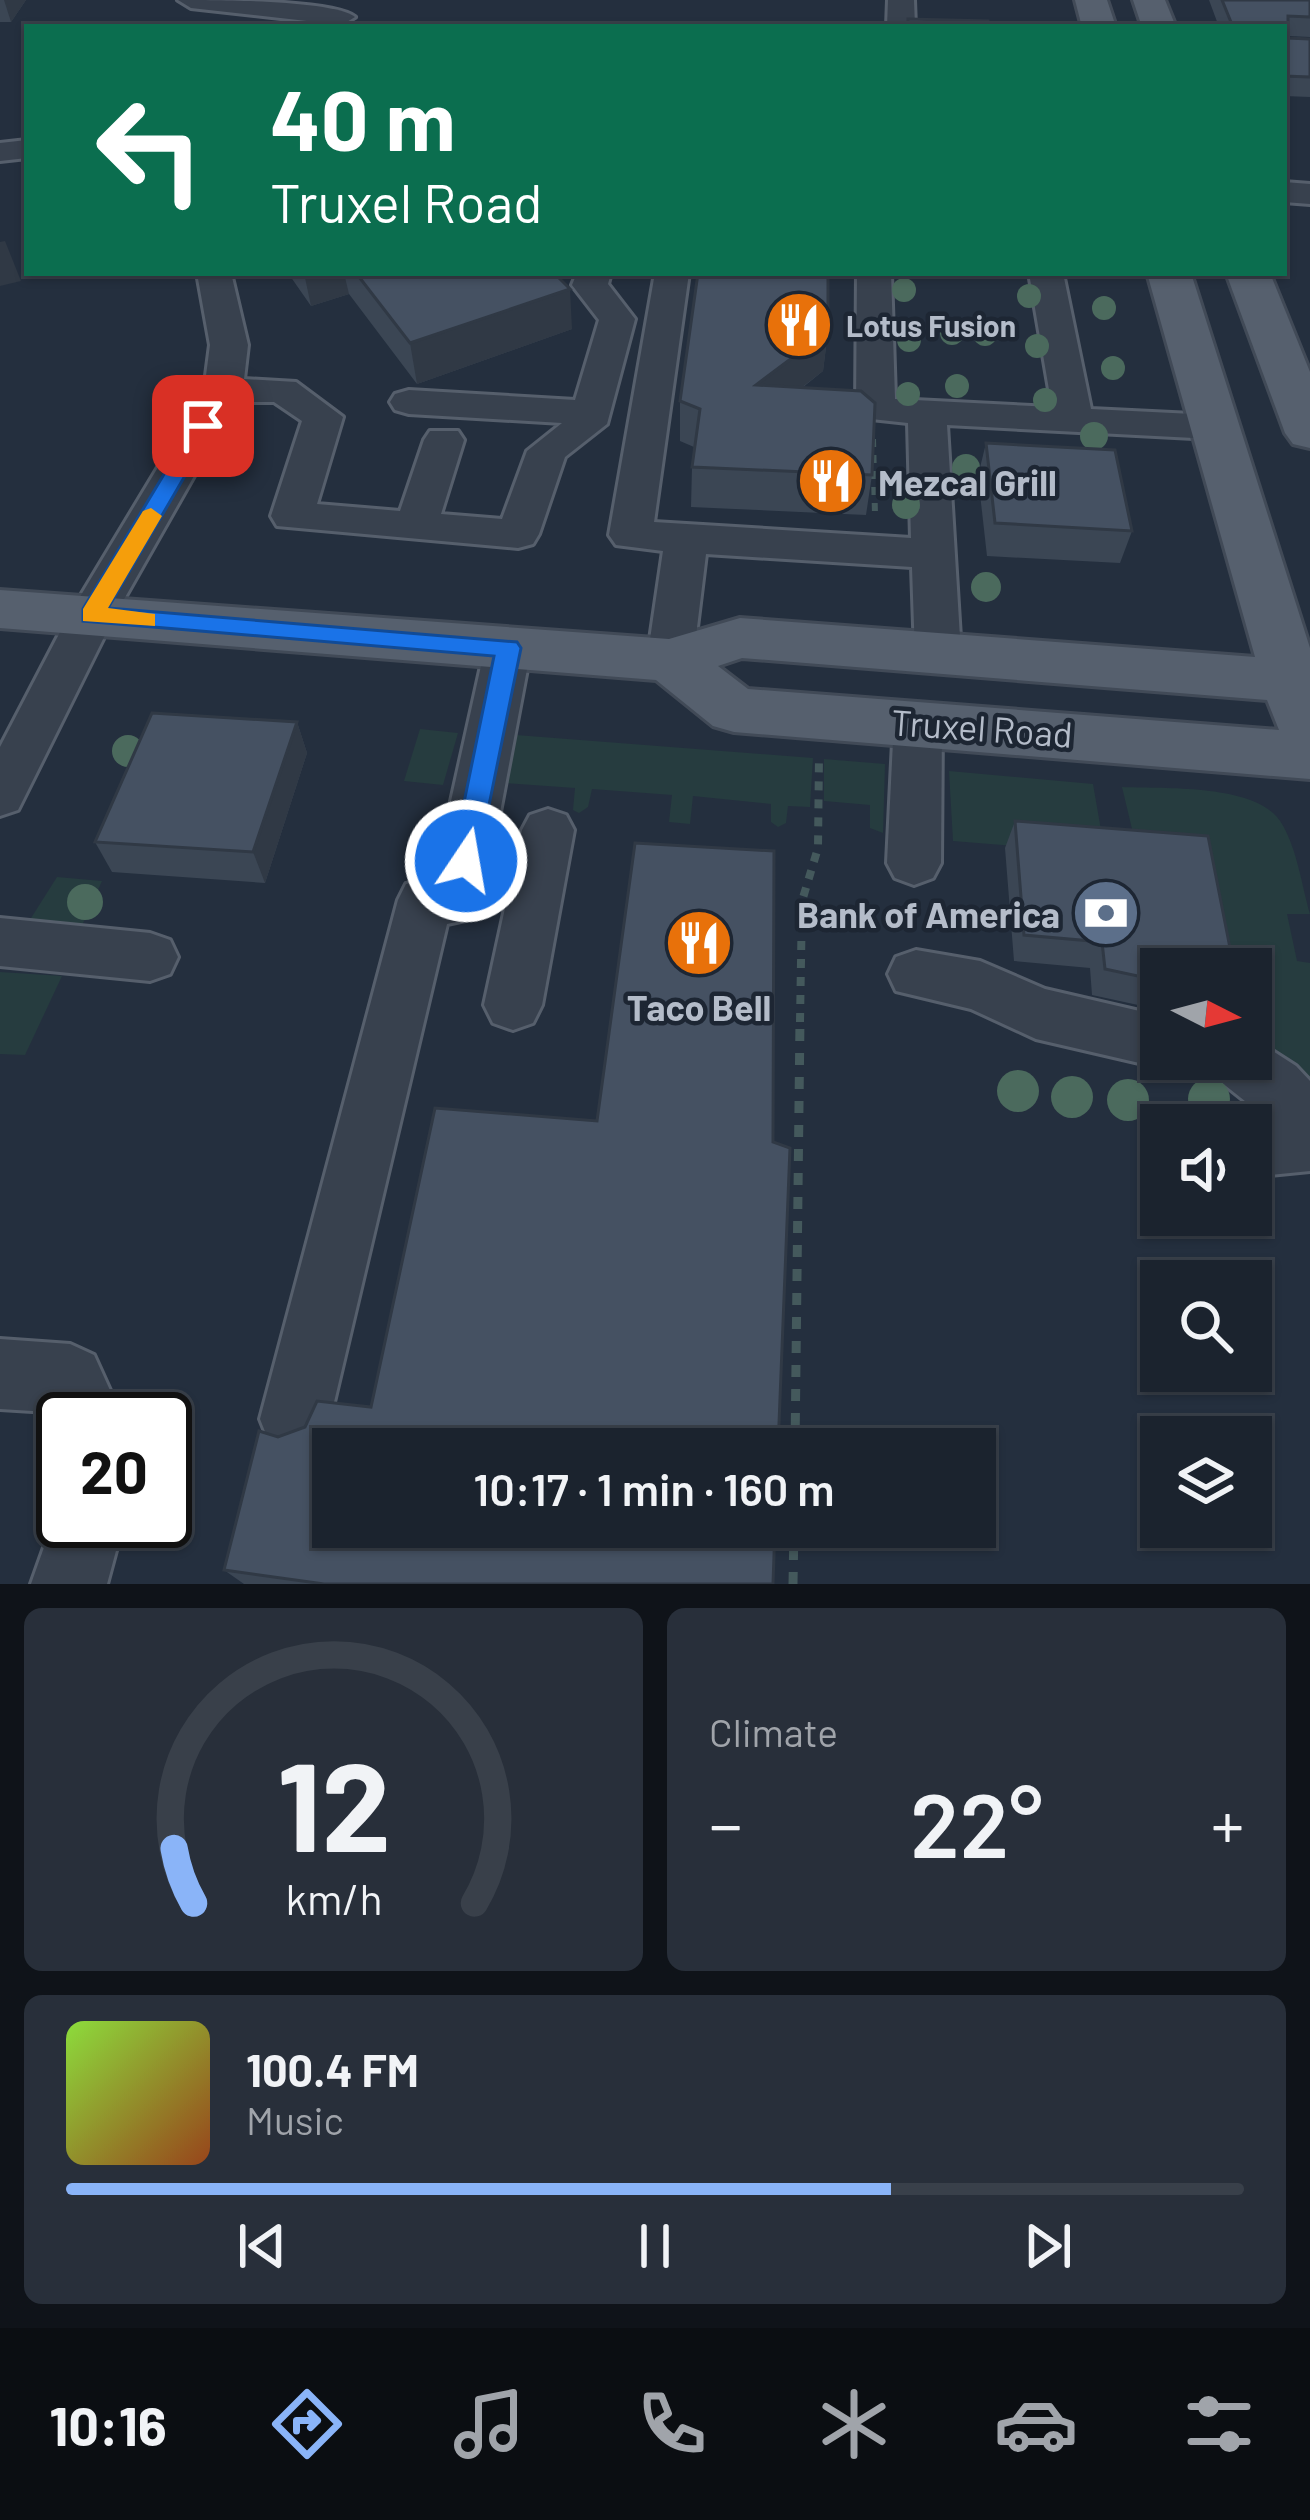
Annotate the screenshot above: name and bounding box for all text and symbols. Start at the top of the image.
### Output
text: 40 m [270,67,456,168]
icon: left [72,72,228,228]
text: Truxel Road [270,169,542,234]
restaurant icon: Lotus Fusion [764,290,834,360]
place label: Lotus Fusion [846,307,1016,343]
pin [152,375,254,477]
icon: arrive [170,393,236,459]
restaurant icon: Mezcal Grill [796,446,866,516]
place label: Mezcal Grill [878,460,1057,503]
street label: Truxel Road [890,699,1074,755]
position arrow [403,798,529,924]
bank icon: Bank of America [1071,878,1141,948]
place label: Bank of America [797,892,1060,935]
restaurant icon: Taco Bell [664,908,734,978]
north arrow [1140,948,1272,1080]
map controls [1140,948,1272,1548]
place label: Taco Bell [627,985,771,1028]
button: sound [1140,1104,1272,1236]
button: search [1140,1260,1272,1392]
speed limit sign: 20 [36,1392,192,1548]
button: layers [1140,1416,1272,1548]
text: 10:17 · 1 min · 160 m [473,1461,835,1515]
text: Climate [709,1708,838,1755]
text: 12 [276,1727,391,1877]
text: 22° [910,1768,1043,1876]
text: − [709,1783,742,1862]
text: + [1211,1783,1244,1862]
text: km/h [285,1871,382,1923]
text: 100.4 FM [246,2042,419,2096]
text: Music [246,2096,344,2143]
icon: previous [229,2213,295,2279]
icon: pause [622,2213,688,2279]
icon: next [1015,2213,1081,2279]
icon: directions [265,2382,349,2466]
icon: music [447,2382,531,2466]
icon: phone [630,2382,714,2466]
icon: climate [812,2382,896,2466]
icon: car [994,2382,1078,2466]
icon: filters [1177,2382,1261,2466]
text: 10:16 [49,2392,167,2457]

